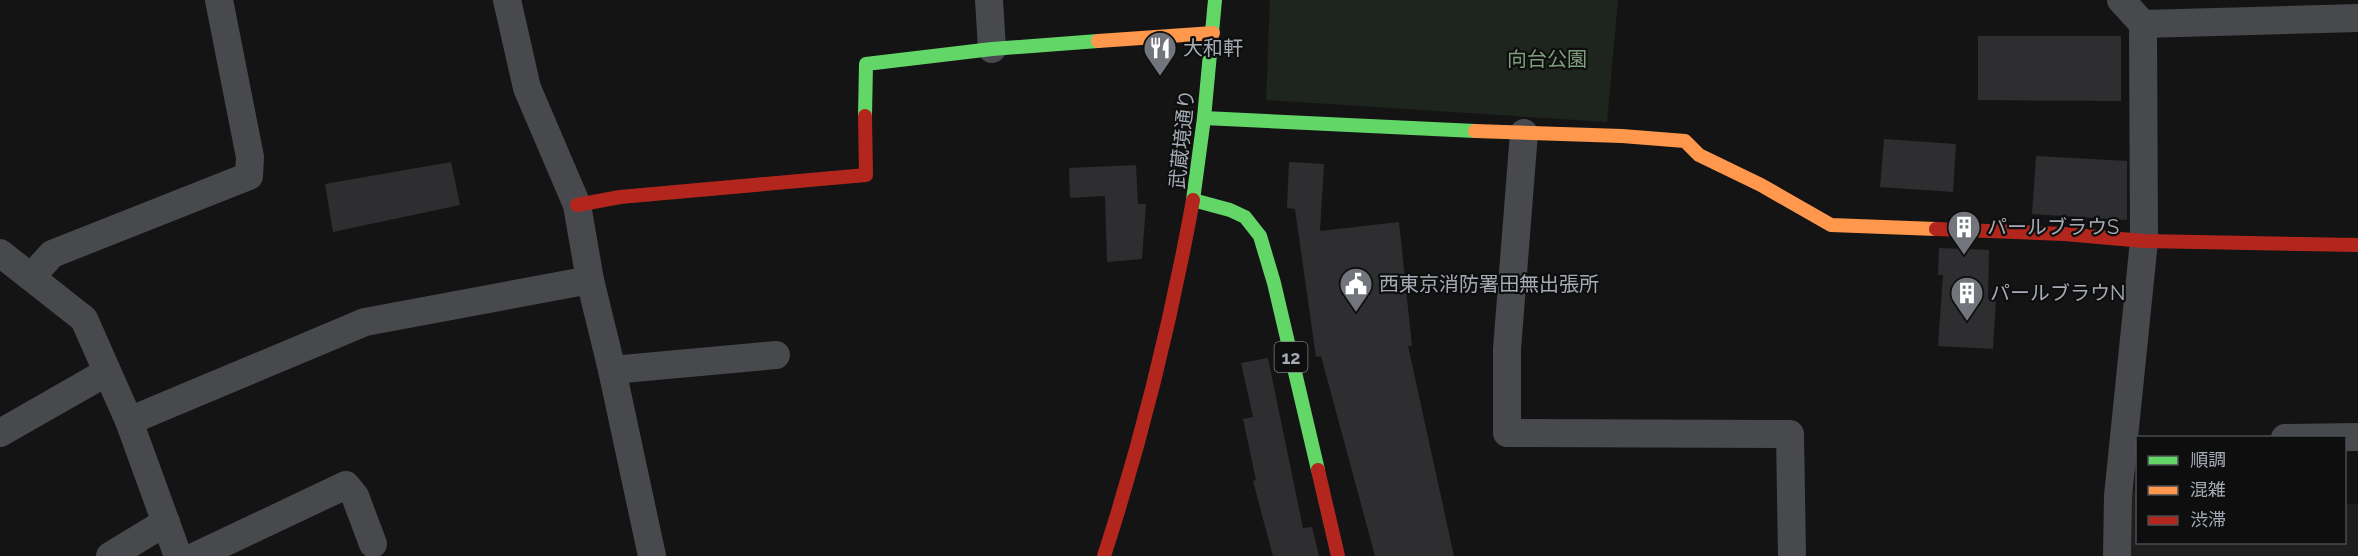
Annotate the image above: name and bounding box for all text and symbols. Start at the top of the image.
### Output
restaurant icon: 大和軒 [1142,30,1178,77]
place label: 大和軒 [1183,36,1243,60]
park label: 向台公園 [1507,47,1587,71]
street label: 武蔵境通り [1165,88,1199,190]
building icon: パールブラウS [1946,209,1982,256]
place label: パールブラウS [1987,215,2119,239]
public building icon: 西東京消防署田無出張所 [1338,266,1374,313]
place label: 西東京消防署田無出張所 [1379,272,1599,296]
building icon: パールブラウN [1949,275,1985,322]
place label: パールブラウN [1990,281,2125,305]
road number: 12 [1274,342,1308,372]
legend [2136,436,2346,544]
text: 順調 [2190,449,2226,470]
text: 混雑 [2190,479,2226,500]
text: 渋滞 [2190,509,2226,530]

